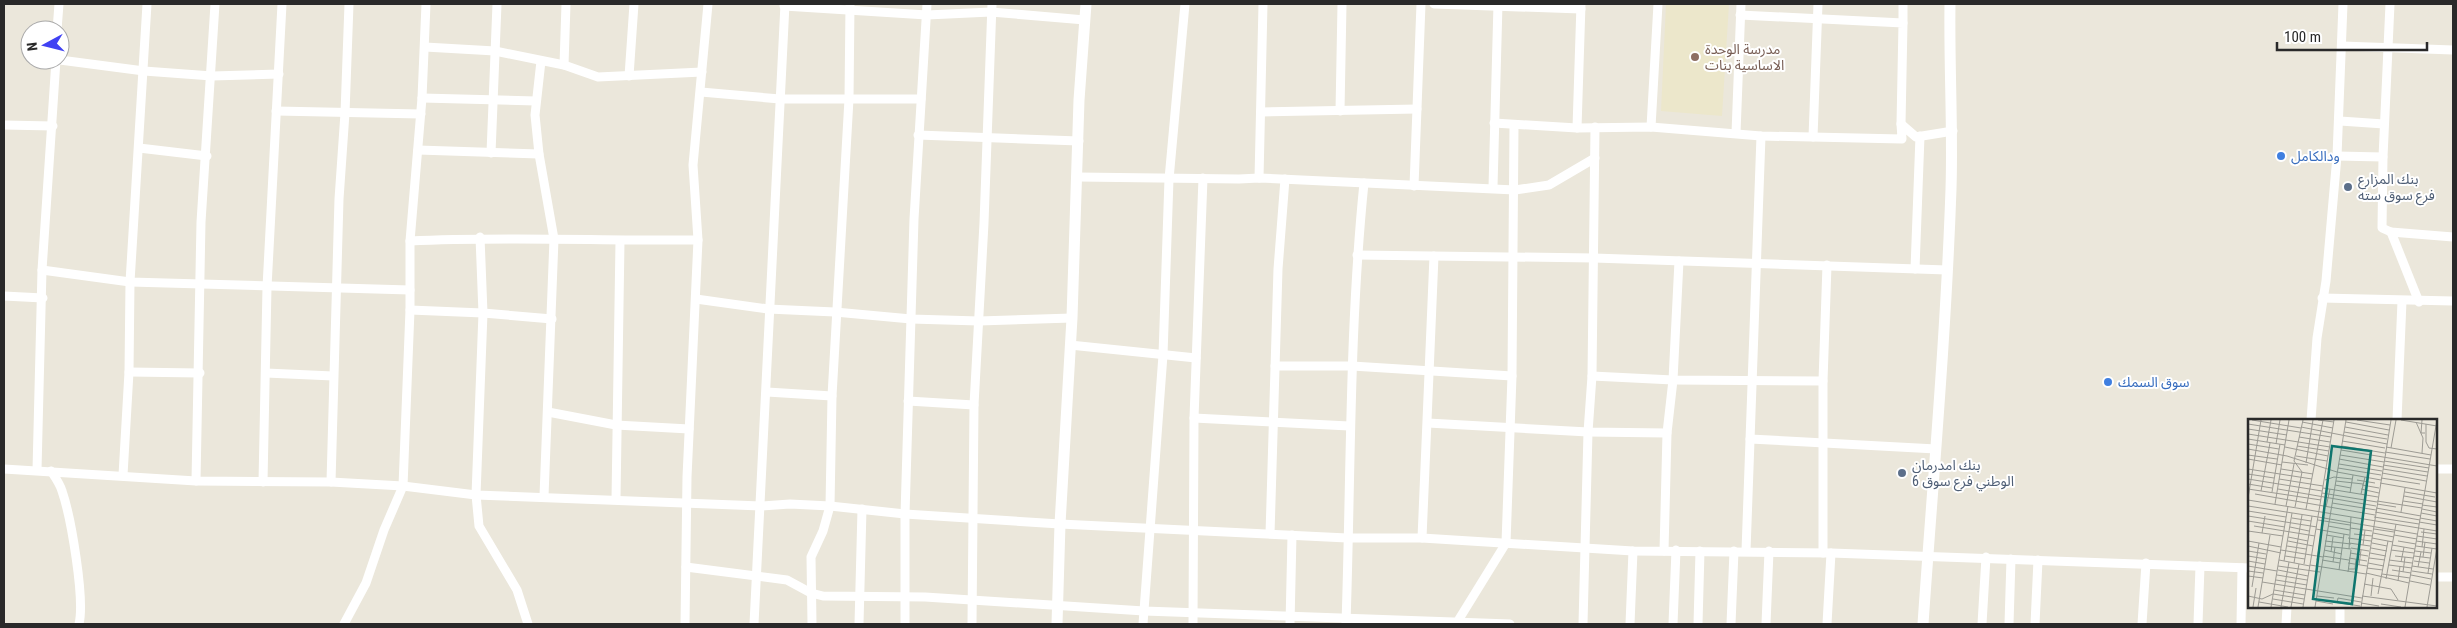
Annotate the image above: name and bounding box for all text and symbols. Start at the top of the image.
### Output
north arrow [20,20,70,70]
scale bar [2277,20,2427,52]
text: 100 m [2284,28,2321,46]
text: N [24,41,41,52]
place label: مدرسة الوحدة الاساسية بنات [1705,41,1784,73]
marker: مدرسة الوحدة الاساسية بنات [1689,51,1701,63]
place label: ودالكامل [2291,148,2340,165]
marker: ودالكامل [2275,150,2287,162]
place label: بنك المزارع فرع سوق سته [2358,171,2435,206]
marker: بنك المزارع فرع سوق سته [2342,181,2354,193]
place label: سوق السمك [2118,374,2190,391]
marker: سوق السمك [2102,376,2114,388]
inset map [2248,419,2437,608]
place label: بنك امدرمان الوطني فرع سوق 6 [1912,457,2014,492]
marker: بنك امدرمان الوطني فرع سوق 6 [1896,467,1908,479]

